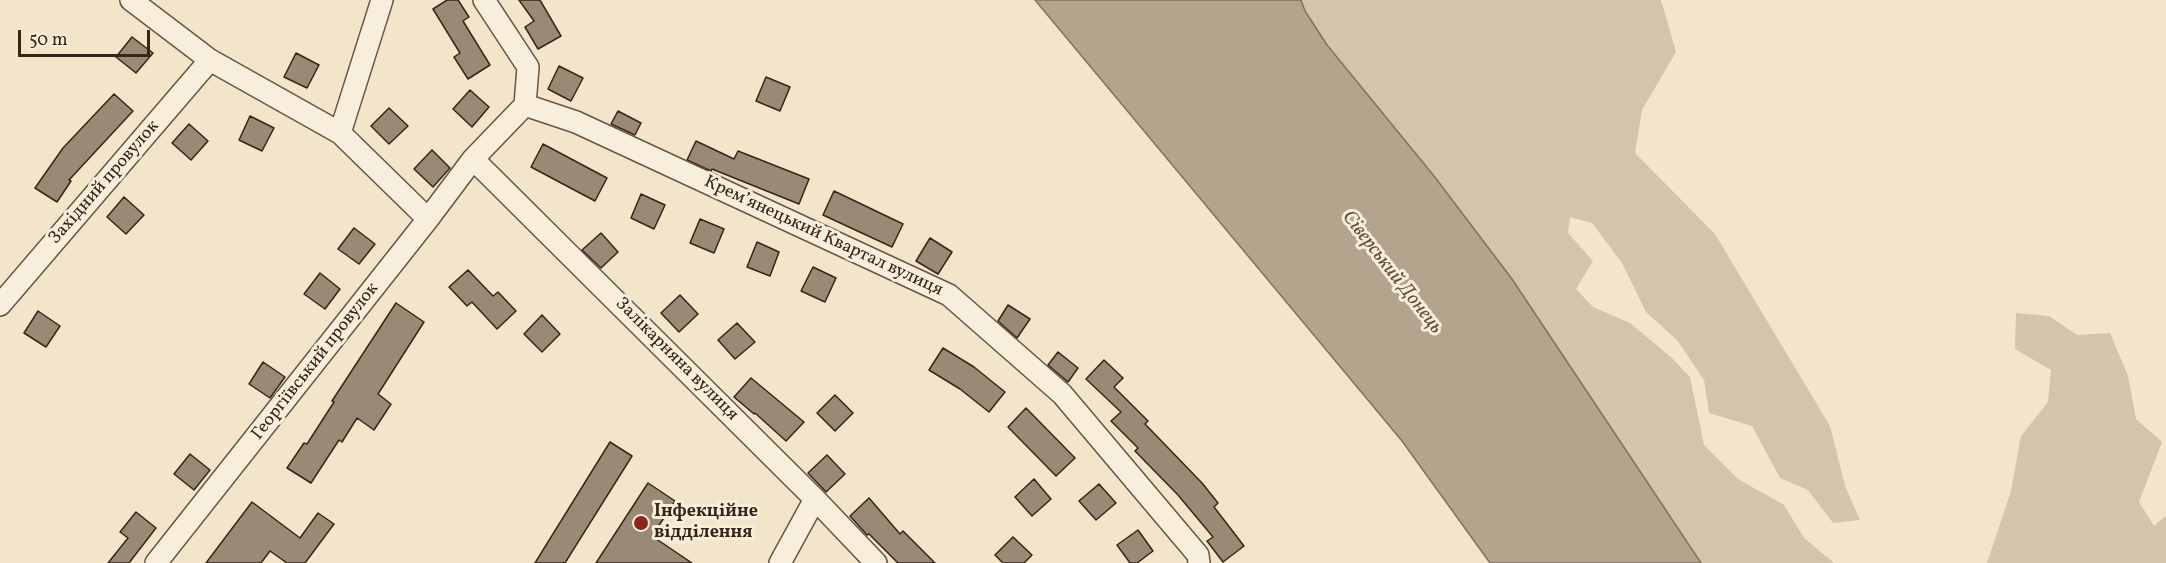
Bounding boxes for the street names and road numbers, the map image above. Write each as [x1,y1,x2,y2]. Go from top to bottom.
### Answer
street label: Західний провулок [45,116,165,250]
street label: Крем’янецький Квартал вулиця [700,172,946,302]
street label: Георгіївський провулок [248,279,384,445]
street label: Залікарняна вулиця [610,294,742,426]

